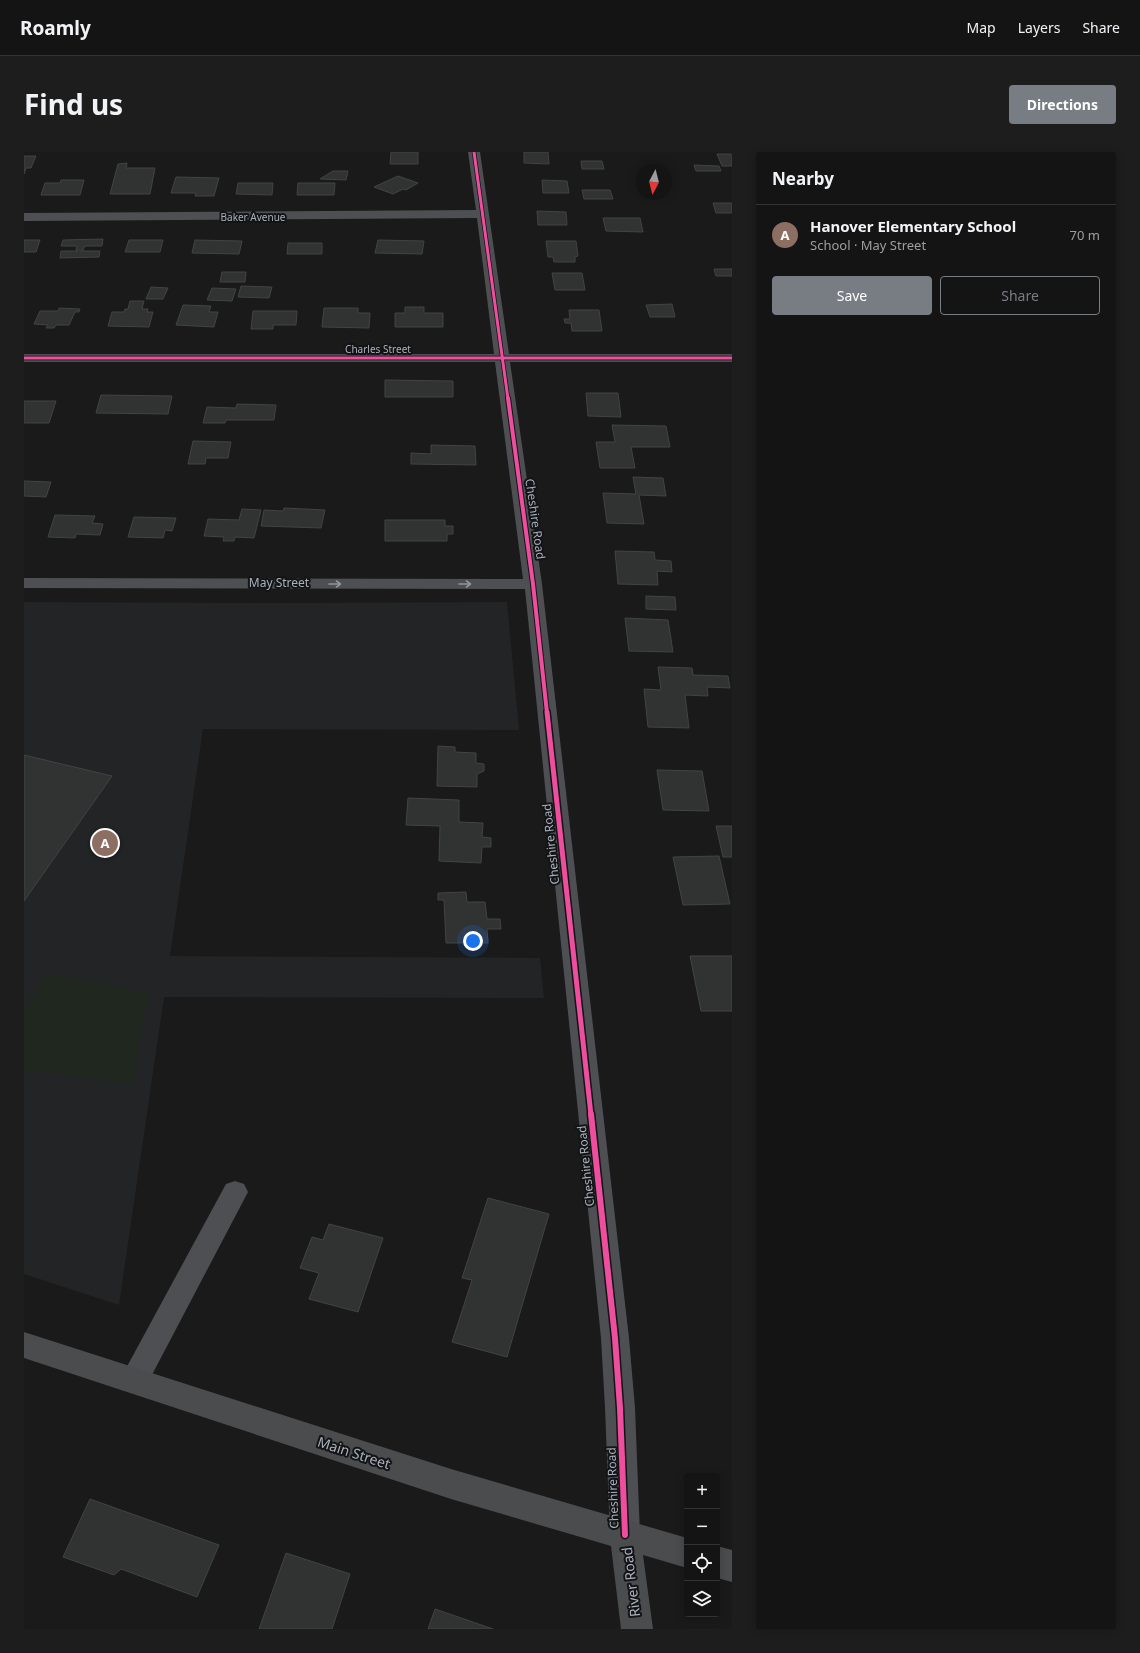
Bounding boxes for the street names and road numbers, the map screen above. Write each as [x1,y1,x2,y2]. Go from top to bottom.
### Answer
street label: Baker Avenue [221,210,286,224]
street label: Charles Street [345,342,411,356]
street label: Cheshire Road [521,477,550,560]
street label: May Street [249,574,310,591]
street label: Cheshire Road [538,803,563,885]
street label: Cheshire Road [573,1125,598,1207]
street label: Main Street [315,1432,393,1473]
street label: Cheshire Road [603,1447,622,1529]
street label: River Road [617,1546,644,1618]

